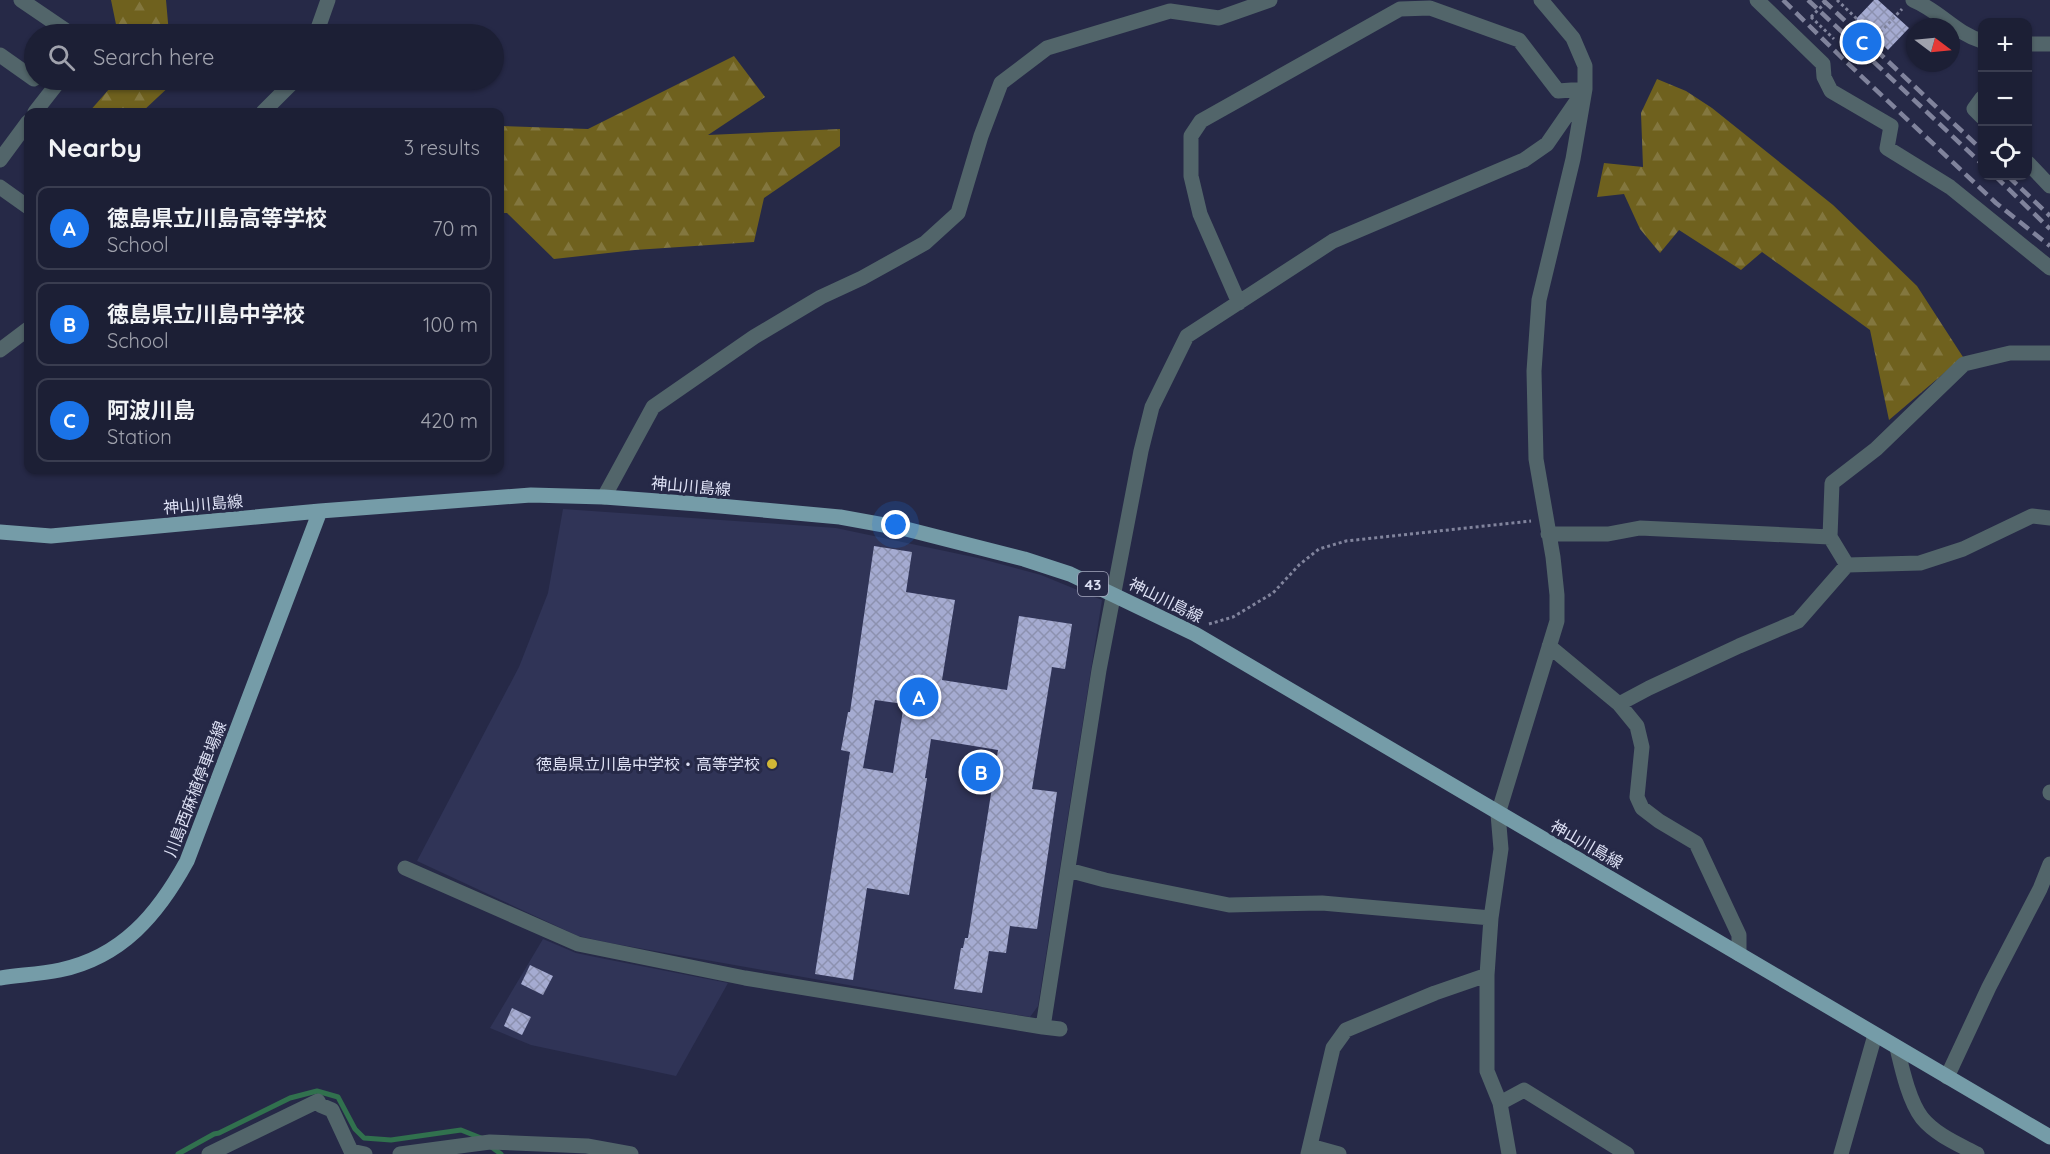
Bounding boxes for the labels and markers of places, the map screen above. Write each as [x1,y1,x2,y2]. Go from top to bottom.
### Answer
pin: C [1842,20,1882,64]
pin: A [900,674,938,720]
pin: B [962,750,1000,794]
place label: 徳島県立川島中学校・高等学校 [536,754,760,774]
marker: 徳島県立川島中学校・高等学校 [765,757,779,771]

